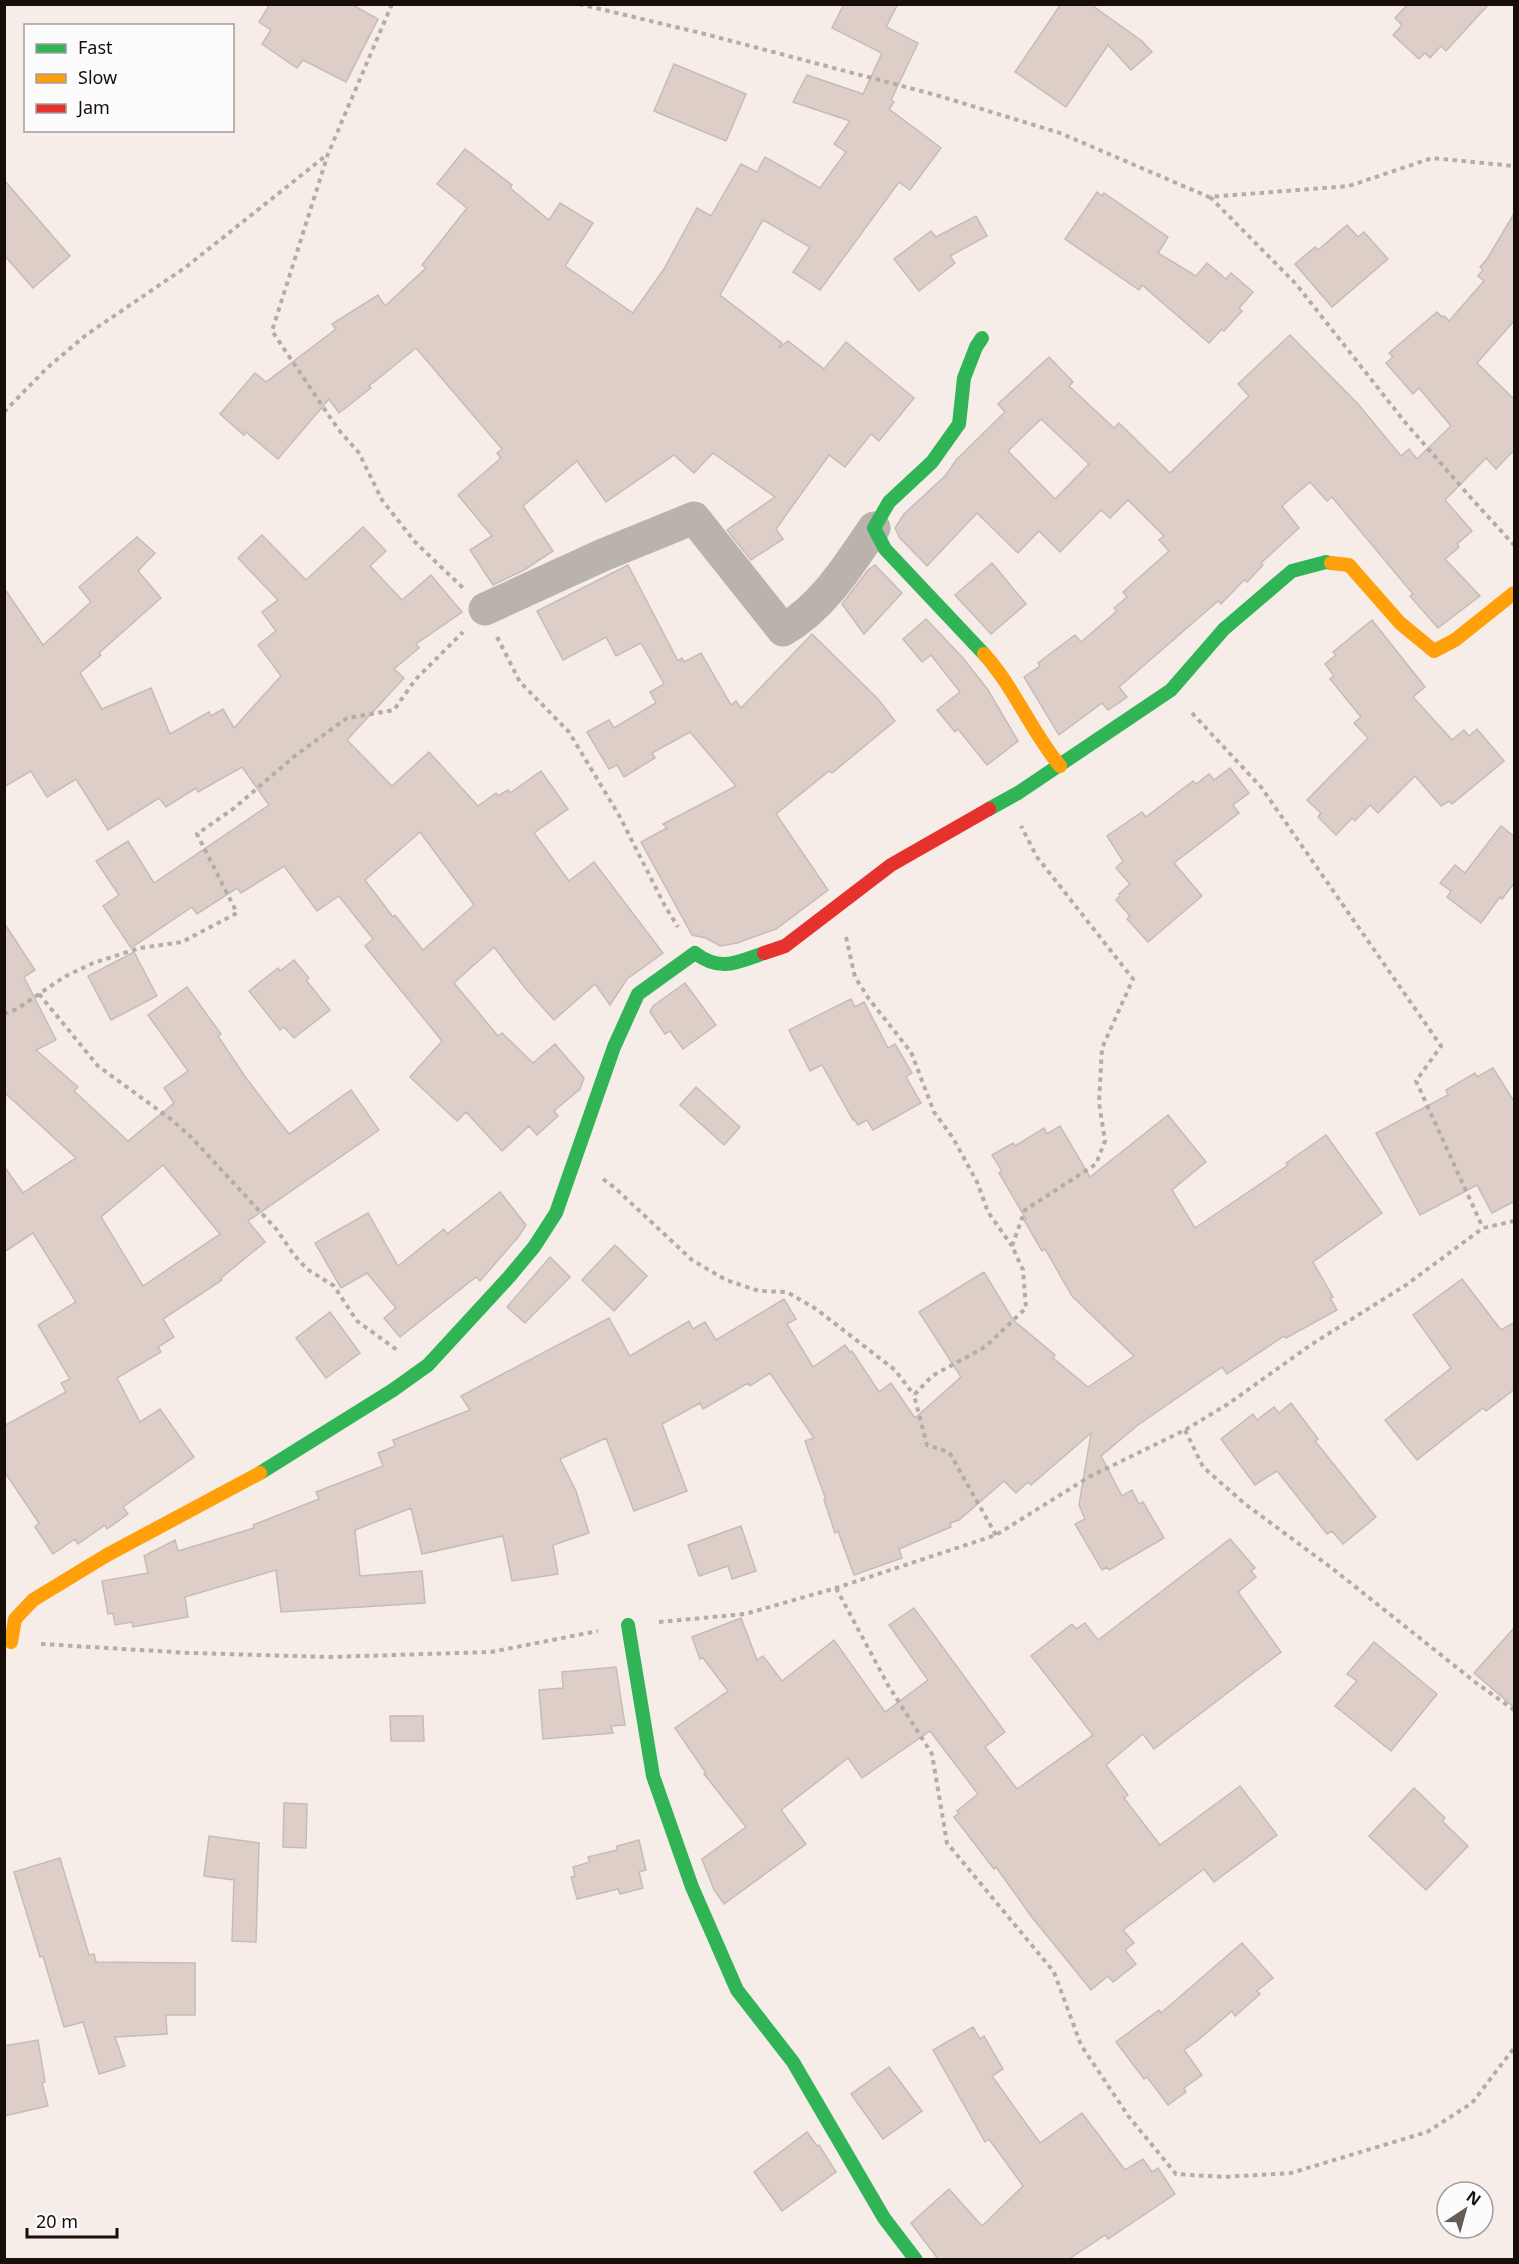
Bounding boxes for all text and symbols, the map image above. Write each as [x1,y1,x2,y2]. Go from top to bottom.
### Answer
legend [24,24,234,132]
text: Fast [78,35,113,59]
text: Slow [78,65,117,89]
text: Jam [76,95,110,119]
north arrow [1435,2180,1495,2240]
text: N [1462,2185,1486,2211]
scale bar [27,2201,117,2239]
text: 20 m [36,2209,78,2233]

